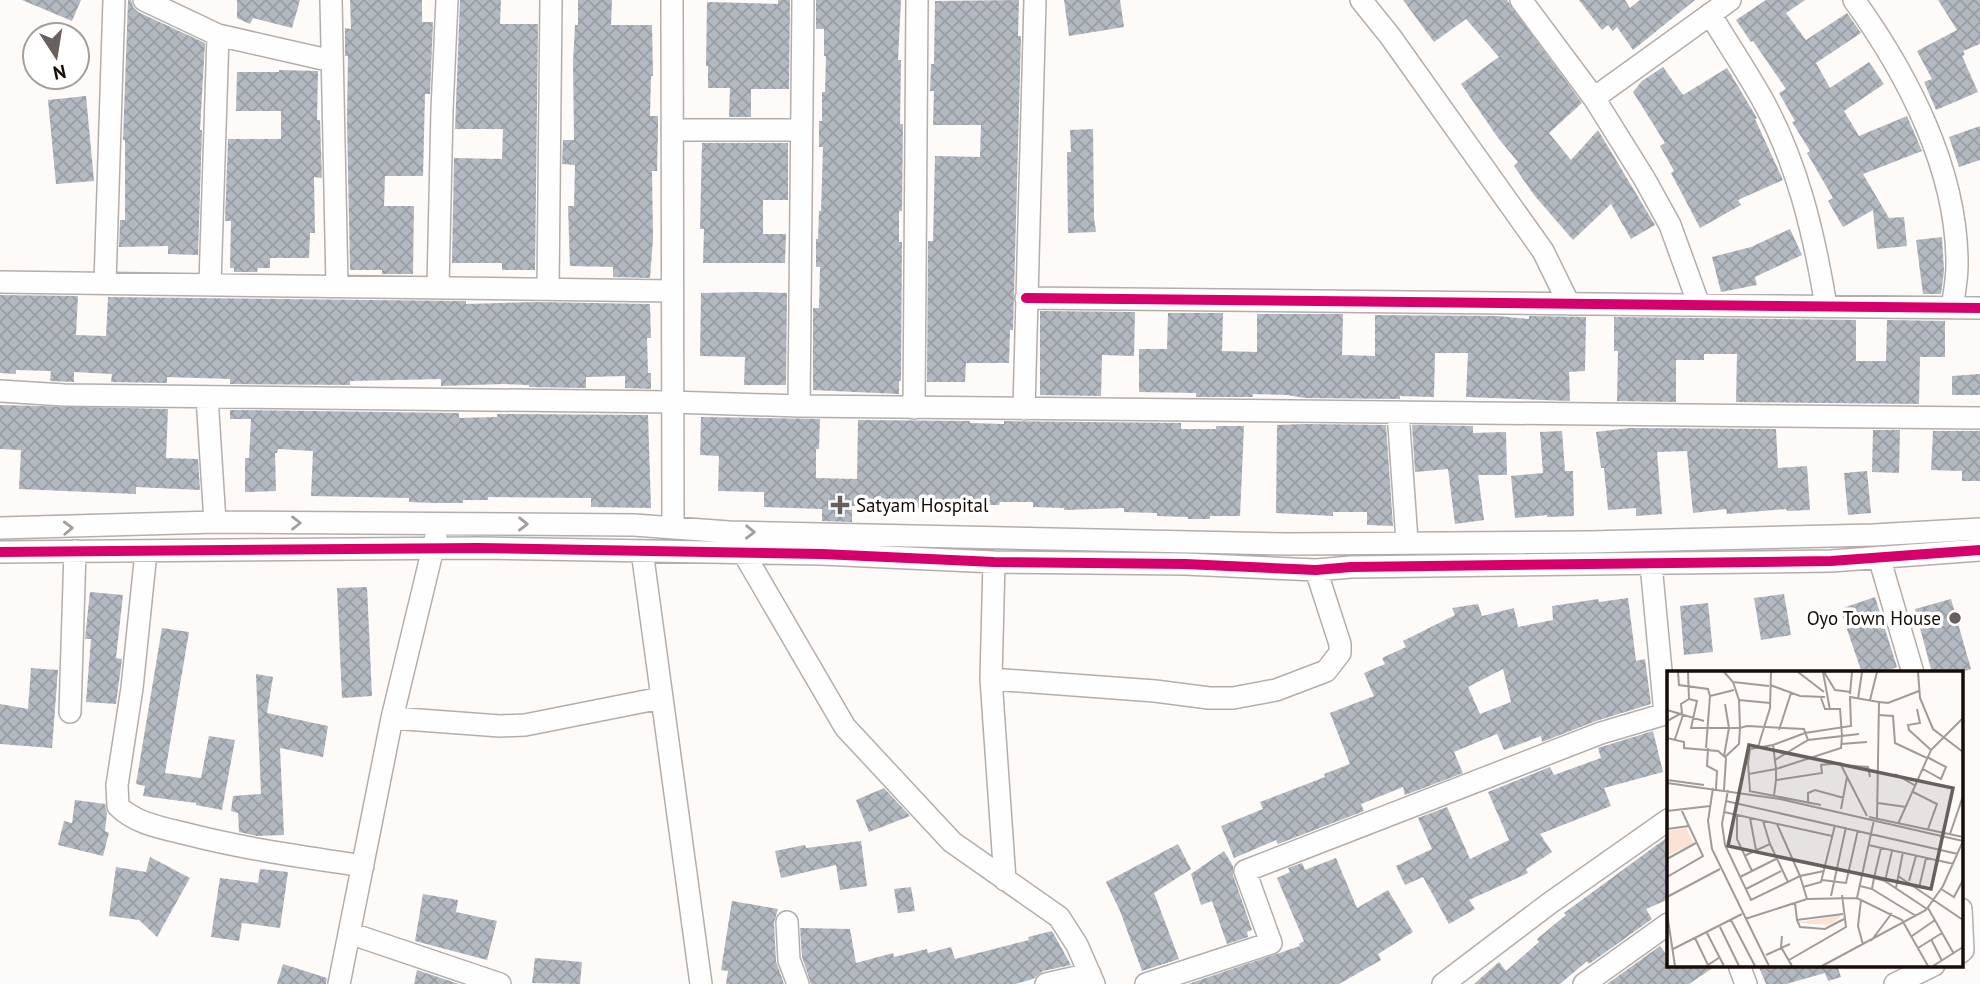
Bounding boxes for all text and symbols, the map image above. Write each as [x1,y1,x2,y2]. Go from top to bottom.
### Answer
north arrow [21,21,91,91]
text: N [51,60,68,86]
place label: Satyam Hospital [856,493,989,517]
marker: Satyam Hospital [830,495,850,515]
one-way arrow [291,515,301,531]
one-way arrow [518,516,529,532]
one-way arrow [63,520,74,535]
one-way arrow [745,525,756,540]
place label: Oyo Town House [1807,606,1941,630]
marker: Oyo Town House [1947,610,1963,626]
inset map [1667,671,1962,967]

